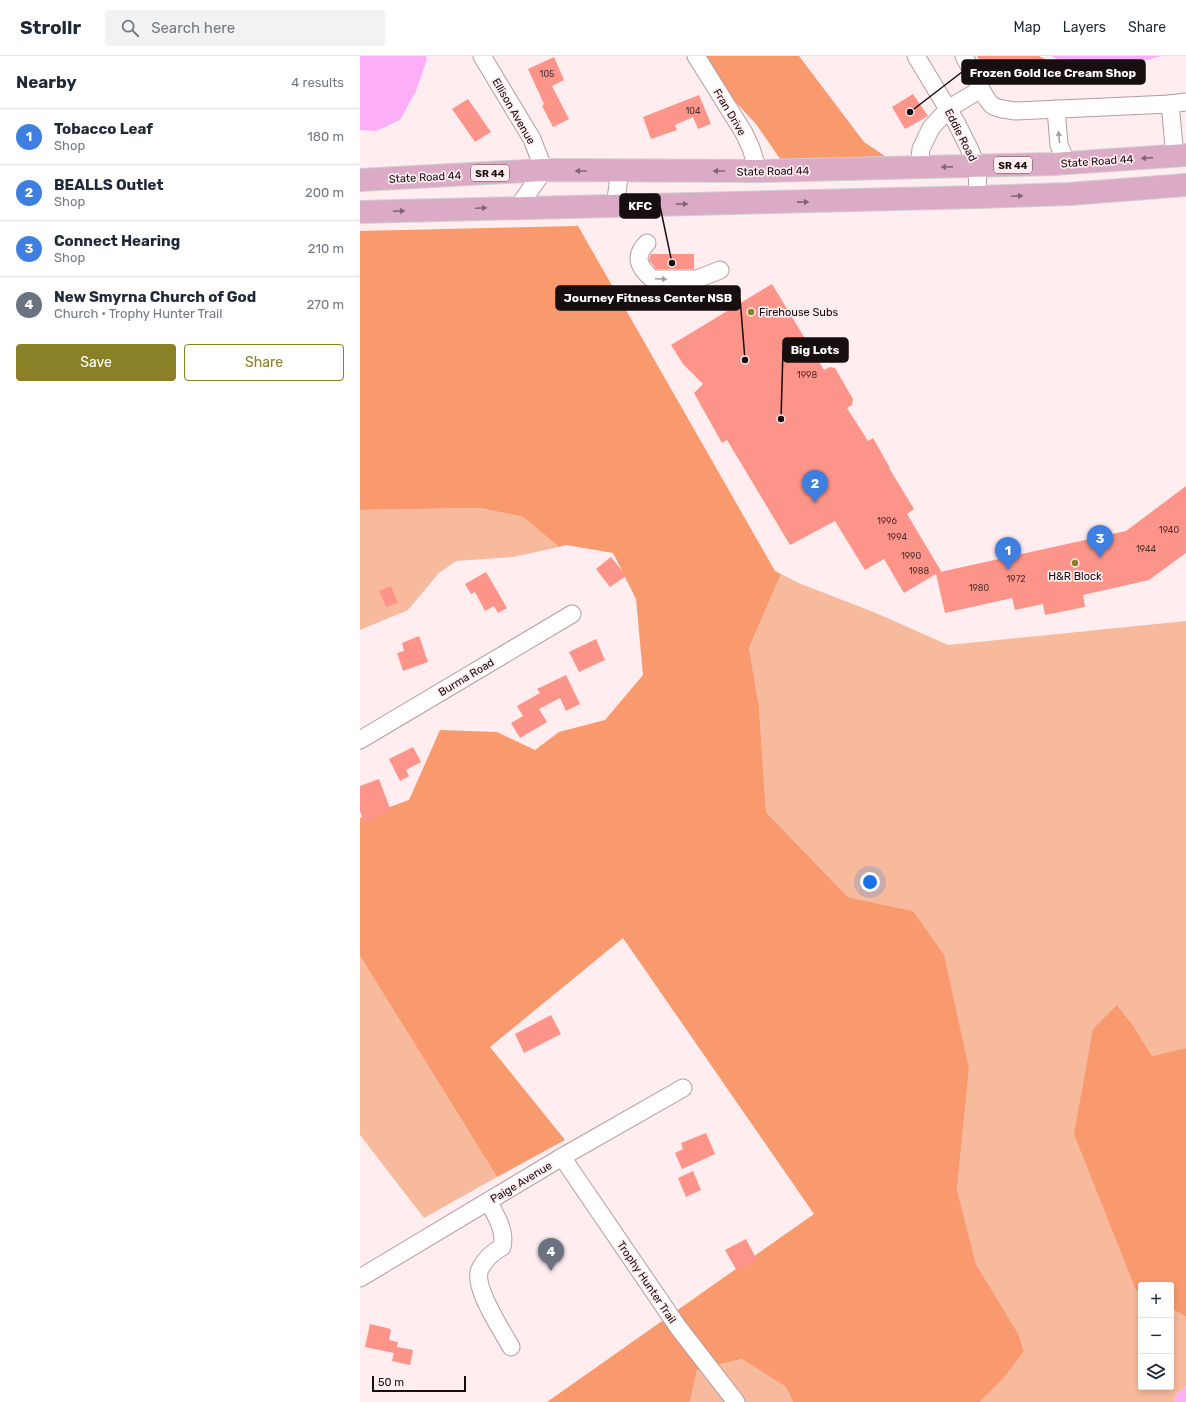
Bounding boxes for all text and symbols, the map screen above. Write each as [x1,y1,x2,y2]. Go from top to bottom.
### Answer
search box [105,10,385,46]
text: Strollr [20,16,81,39]
icon: search [119,17,141,39]
text: Search here [151,19,235,37]
text: Map [1014,19,1041,36]
text: Layers [1063,19,1106,36]
text: Share [1128,19,1166,36]
callout: Frozen Gold Ice Cream Shop [962,60,1145,84]
text: Frozen Gold Ice Cream Shop [970,66,1137,80]
house number: 105 [540,69,554,79]
text: Nearby [16,72,77,92]
text: 4 results [291,75,344,90]
street label: Ellison Avenue [489,76,538,147]
street label: Fran Drive [711,87,749,138]
house number: 104 [685,106,701,116]
street label: Eddie Road [942,107,979,164]
text: Tobacco Leaf [54,120,153,138]
text: 1 [26,129,32,144]
text: 180 m [307,129,344,144]
one-way arrow [1055,131,1062,143]
text: Shop [54,138,85,153]
street label: State Road 44 [1060,152,1134,171]
one-way arrow [1141,155,1153,161]
road number: SR 44 [994,157,1032,173]
one-way arrow [941,163,953,170]
street label: State Road 44 [737,164,810,179]
road number: SR 44 [471,165,509,181]
one-way arrow [574,168,587,174]
one-way arrow [712,168,725,174]
street label: State Road 44 [388,169,462,186]
text: BEALLS Outlet [54,176,163,194]
text: 2 [25,185,33,200]
text: 200 m [305,185,344,200]
one-way arrow [1011,193,1024,199]
text: Shop [54,194,85,209]
callout: KFC [620,194,660,218]
one-way arrow [797,198,809,205]
text: KFC [628,199,652,213]
one-way arrow [676,201,688,208]
one-way arrow [475,205,488,211]
one-way arrow [393,207,405,214]
text: Connect Hearing [54,232,180,250]
text: 3 [25,241,33,256]
text: 210 m [308,241,344,256]
text: Shop [54,250,85,265]
one-way arrow [655,276,668,282]
callout: Journey Fitness Center NSB [556,286,740,310]
text: New Smyrna Church of God [54,288,256,306]
text: Journey Fitness Center NSB [564,291,732,305]
text: 4 [25,297,33,312]
text: 270 m [307,297,344,312]
text: Church · Trophy Hunter Trail [54,306,222,321]
place label: Firehouse Subs [759,306,838,319]
marker: Firehouse Subs [746,307,756,317]
callout: Big Lots [783,338,848,362]
text: Big Lots [791,343,840,357]
button: Save [16,344,176,381]
button: Share [184,344,344,381]
house number: 1998 [797,370,817,380]
pin: 2 [802,470,828,503]
house number: 1996 [877,516,898,526]
pin: 3 [1087,525,1113,558]
house number: 1940 [1159,525,1179,535]
house number: 1994 [887,532,907,542]
pin: 1 [995,537,1021,570]
house number: 1944 [1136,544,1157,554]
house number: 1990 [901,551,921,561]
marker: H&R Block [1070,558,1080,568]
house number: 1988 [909,566,930,576]
place label: H&R Block [1048,570,1102,583]
house number: 1972 [1006,574,1026,584]
house number: 1980 [969,583,990,593]
street label: Burma Road [436,656,497,699]
your location [860,872,880,892]
street label: Paige Avenue [488,1159,554,1206]
pin: 4 [538,1238,564,1271]
street label: Trophy Hunter Trail [614,1239,679,1326]
map controls [1138,1282,1174,1390]
button: + [1138,1282,1174,1318]
button: − [1138,1318,1174,1354]
button: layers [1138,1354,1174,1390]
scale bar [372,1374,466,1393]
text: 50 m [378,1376,404,1389]

